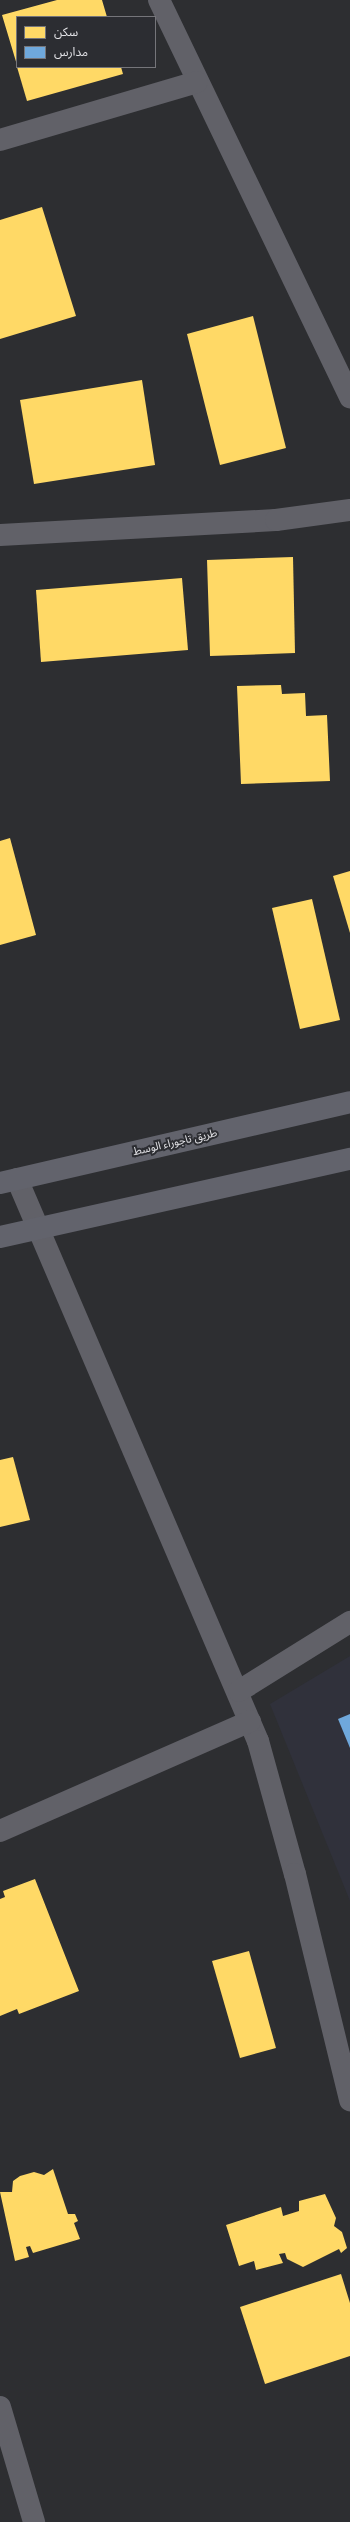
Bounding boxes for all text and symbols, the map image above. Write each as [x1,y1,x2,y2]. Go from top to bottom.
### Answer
legend [16,16,156,68]
text: سكن [54,24,78,40]
text: مدارس [54,44,88,60]
street label: طريق تاجوراء الوسط [132,1126,218,1158]

